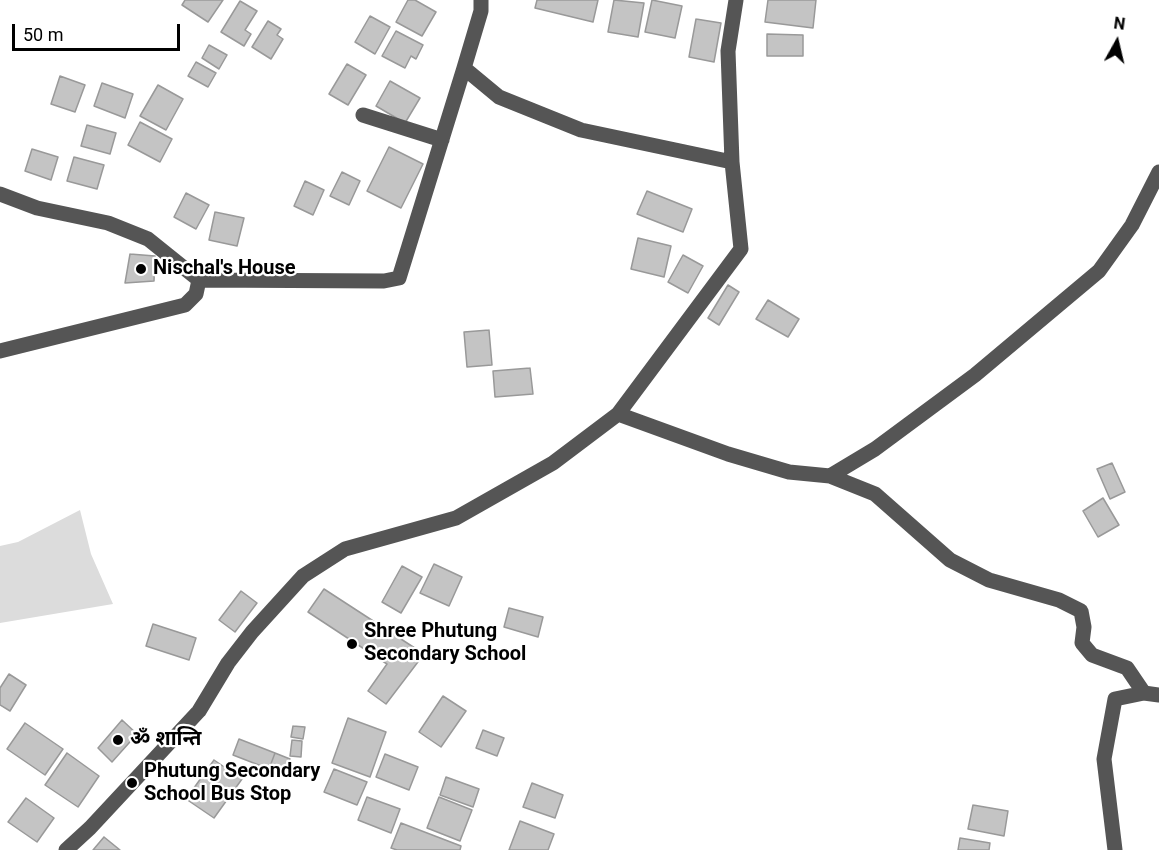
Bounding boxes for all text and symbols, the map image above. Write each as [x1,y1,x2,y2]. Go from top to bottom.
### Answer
scale bar [15,12,183,50]
north arrow [1087,12,1147,72]
text: N [1113,13,1126,34]
text: 50 m [23,24,63,45]
place label: Nischal's House [153,257,296,281]
marker: Nischal's House [134,262,148,276]
place label: Shree Phutung Secondary School [364,620,526,667]
marker: Shree Phutung Secondary School [345,637,359,651]
place label: ॐ शान्ति [130,728,201,752]
marker: ॐ शान्ति [111,733,125,747]
place label: Phutung Secondary School Bus Stop [144,760,320,807]
marker: Phutung Secondary School Bus Stop [125,776,139,790]

